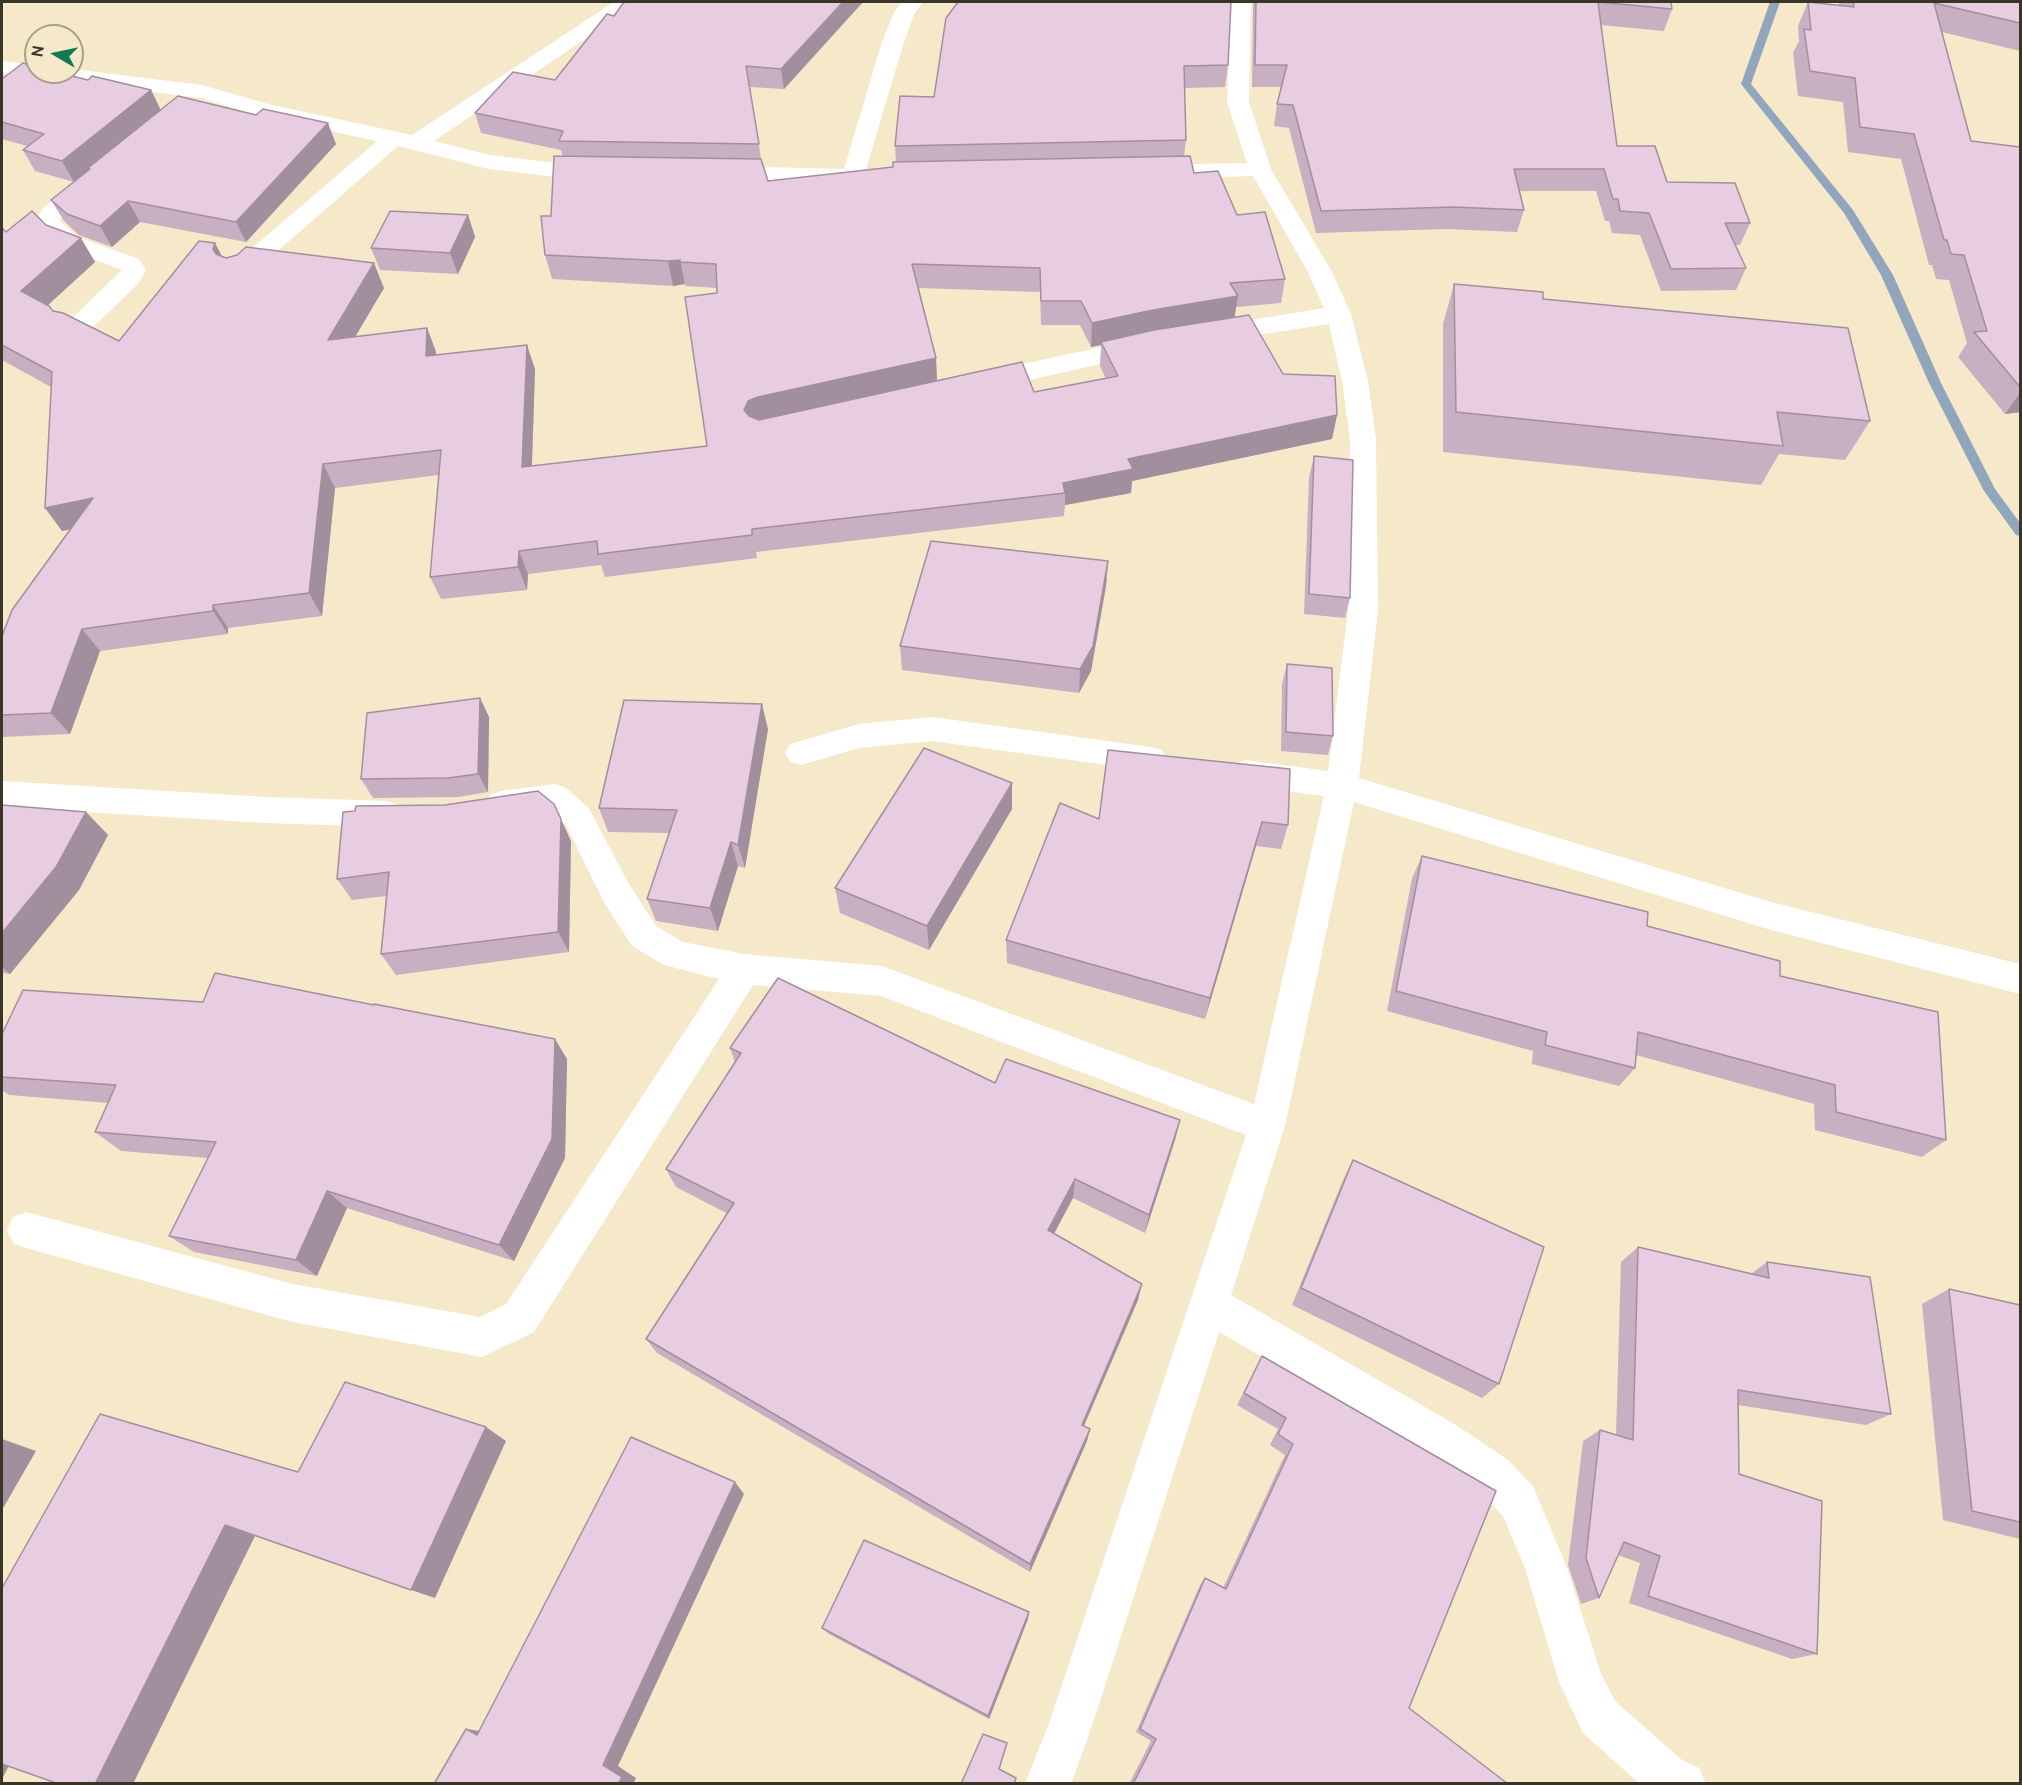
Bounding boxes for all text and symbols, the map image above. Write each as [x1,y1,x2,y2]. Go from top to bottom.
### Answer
north arrow [24,24,84,84]
text: N [27,44,48,58]

